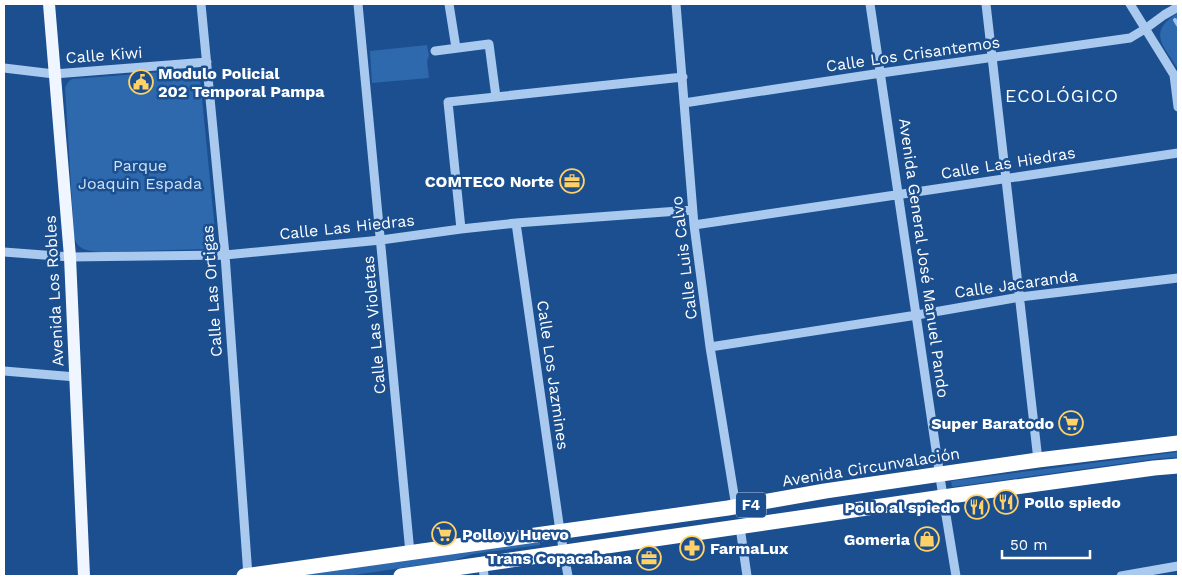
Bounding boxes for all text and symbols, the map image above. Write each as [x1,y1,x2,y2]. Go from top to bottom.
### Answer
street label: Calle Los Crisantemos [825,32,1001,76]
street label: Calle Kiwi [65,43,143,67]
place label: Modulo Policial 202 Temporal Pampa [158,64,325,101]
public building icon: Modulo Policial 202 Temporal Pampa [128,69,154,95]
district label: ECOLÓGICO [1005,85,1119,106]
street label: Avenida General José Manuel Pando [895,117,953,399]
street label: Calle Las Hiedras [939,143,1077,183]
park label: Parque Joaquin Espada [78,156,202,193]
office icon: COMTECO Norte [559,168,585,194]
place label: COMTECO Norte [425,172,554,191]
street label: Calle Luis Calvo [667,195,701,321]
street label: Calle Las Hiedras [278,210,416,244]
street label: Avenida Los Robles [41,215,67,367]
street label: Calle Las Ortigas [198,225,226,357]
street label: Calle Las Violetas [358,255,390,395]
street label: Calle Jacaranda [953,266,1079,302]
street label: Calle Los Jazmines [533,299,573,451]
supermarket icon: Super Baratodo [1058,410,1084,436]
place label: Super Baratodo [931,414,1054,433]
street label: Avenida Circunvalación [781,444,961,490]
restaurant icon: Pollo spiedo [993,489,1019,515]
road number: F4 [736,492,766,518]
place label: Pollo spiedo [1024,493,1121,512]
restaurant icon: Pollo al spiedo [964,494,990,520]
place label: Pollo al spiedo [844,498,960,517]
supermarket icon: Pollo y Huevo [431,521,457,547]
place label: Pollo y Huevo [462,525,569,544]
shop icon: Gomeria [914,526,940,552]
scale bar [1002,528,1090,560]
place label: Gomeria [844,530,911,549]
pharmacy icon: FarmaLux [679,535,705,561]
text: 50 m [1010,536,1047,554]
place label: FarmaLux [710,539,789,558]
office icon: Trans Copacabana [636,545,662,571]
place label: Trans Copacabana [487,549,633,568]

